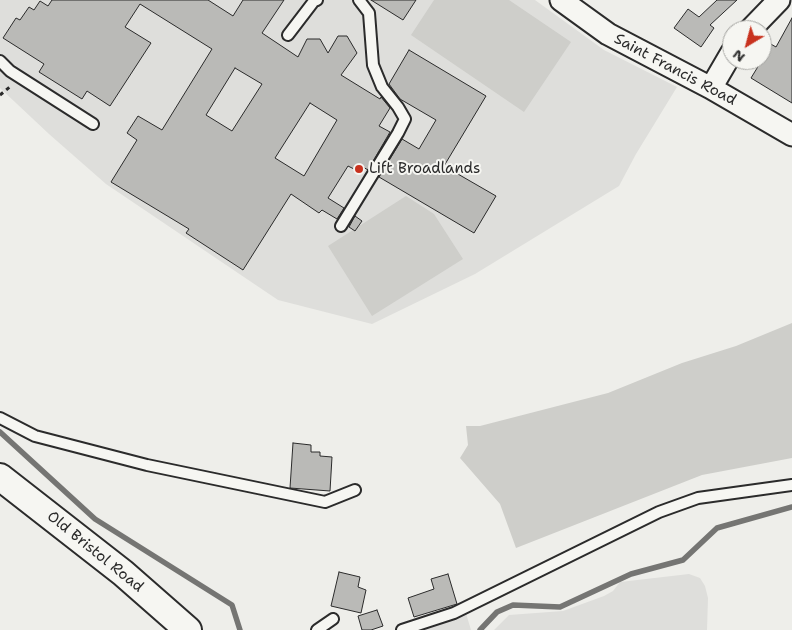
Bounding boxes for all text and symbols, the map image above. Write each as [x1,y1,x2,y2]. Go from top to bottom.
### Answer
north arrow [722,20,772,70]
street label: Saint Francis Road [611,30,739,110]
text: N [729,46,748,67]
place label: Lift Broadlands [369,160,480,178]
marker: Lift Broadlands [353,163,365,175]
street label: Old Bristol Road [43,508,147,596]

